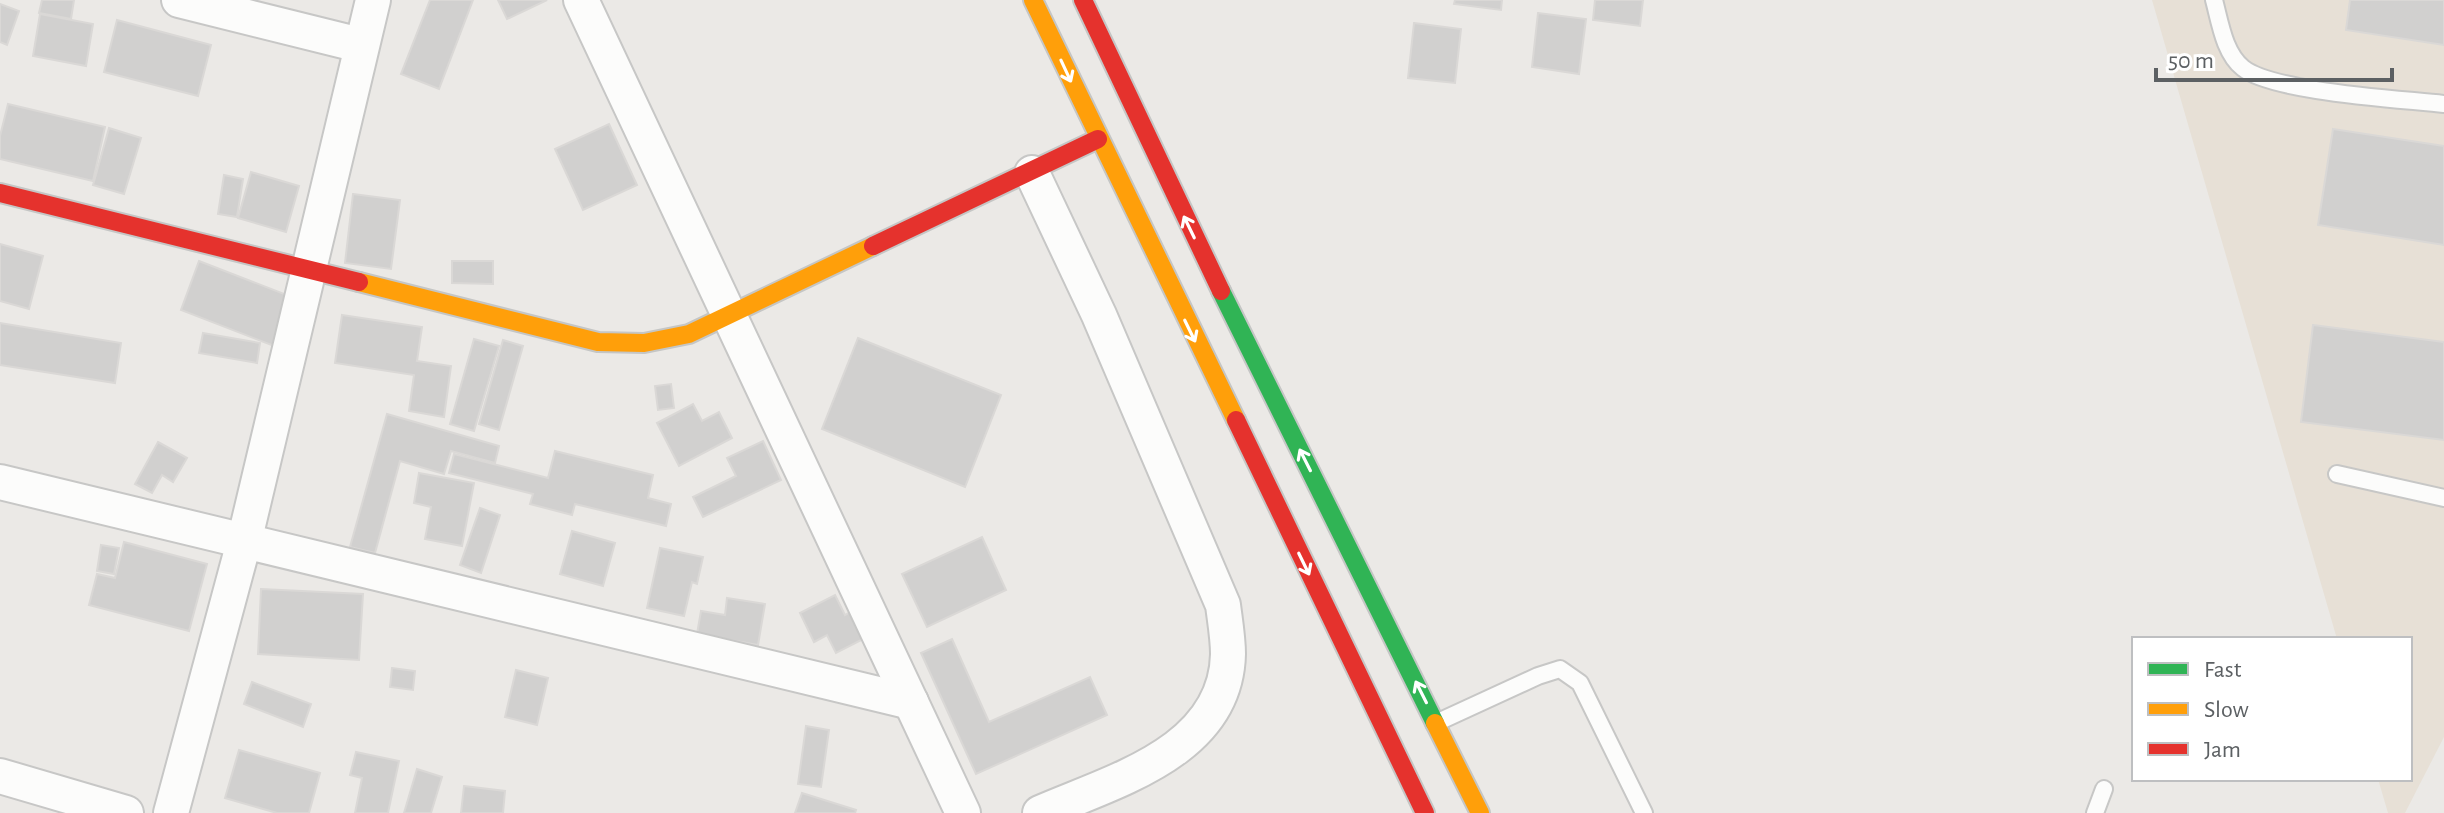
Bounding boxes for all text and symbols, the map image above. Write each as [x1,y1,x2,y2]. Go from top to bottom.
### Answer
scale bar [2156,32,2392,82]
text: 50 m [2168,49,2214,73]
one-way arrow [1059,58,1074,82]
one-way arrow [1181,216,1196,240]
one-way arrow [1183,318,1198,342]
one-way arrow [1297,448,1312,472]
one-way arrow [1297,552,1312,576]
legend [2132,637,2412,781]
text: Fast [2204,658,2242,682]
one-way arrow [1413,681,1428,705]
text: Slow [2204,698,2249,722]
text: Jam [2204,738,2241,762]

